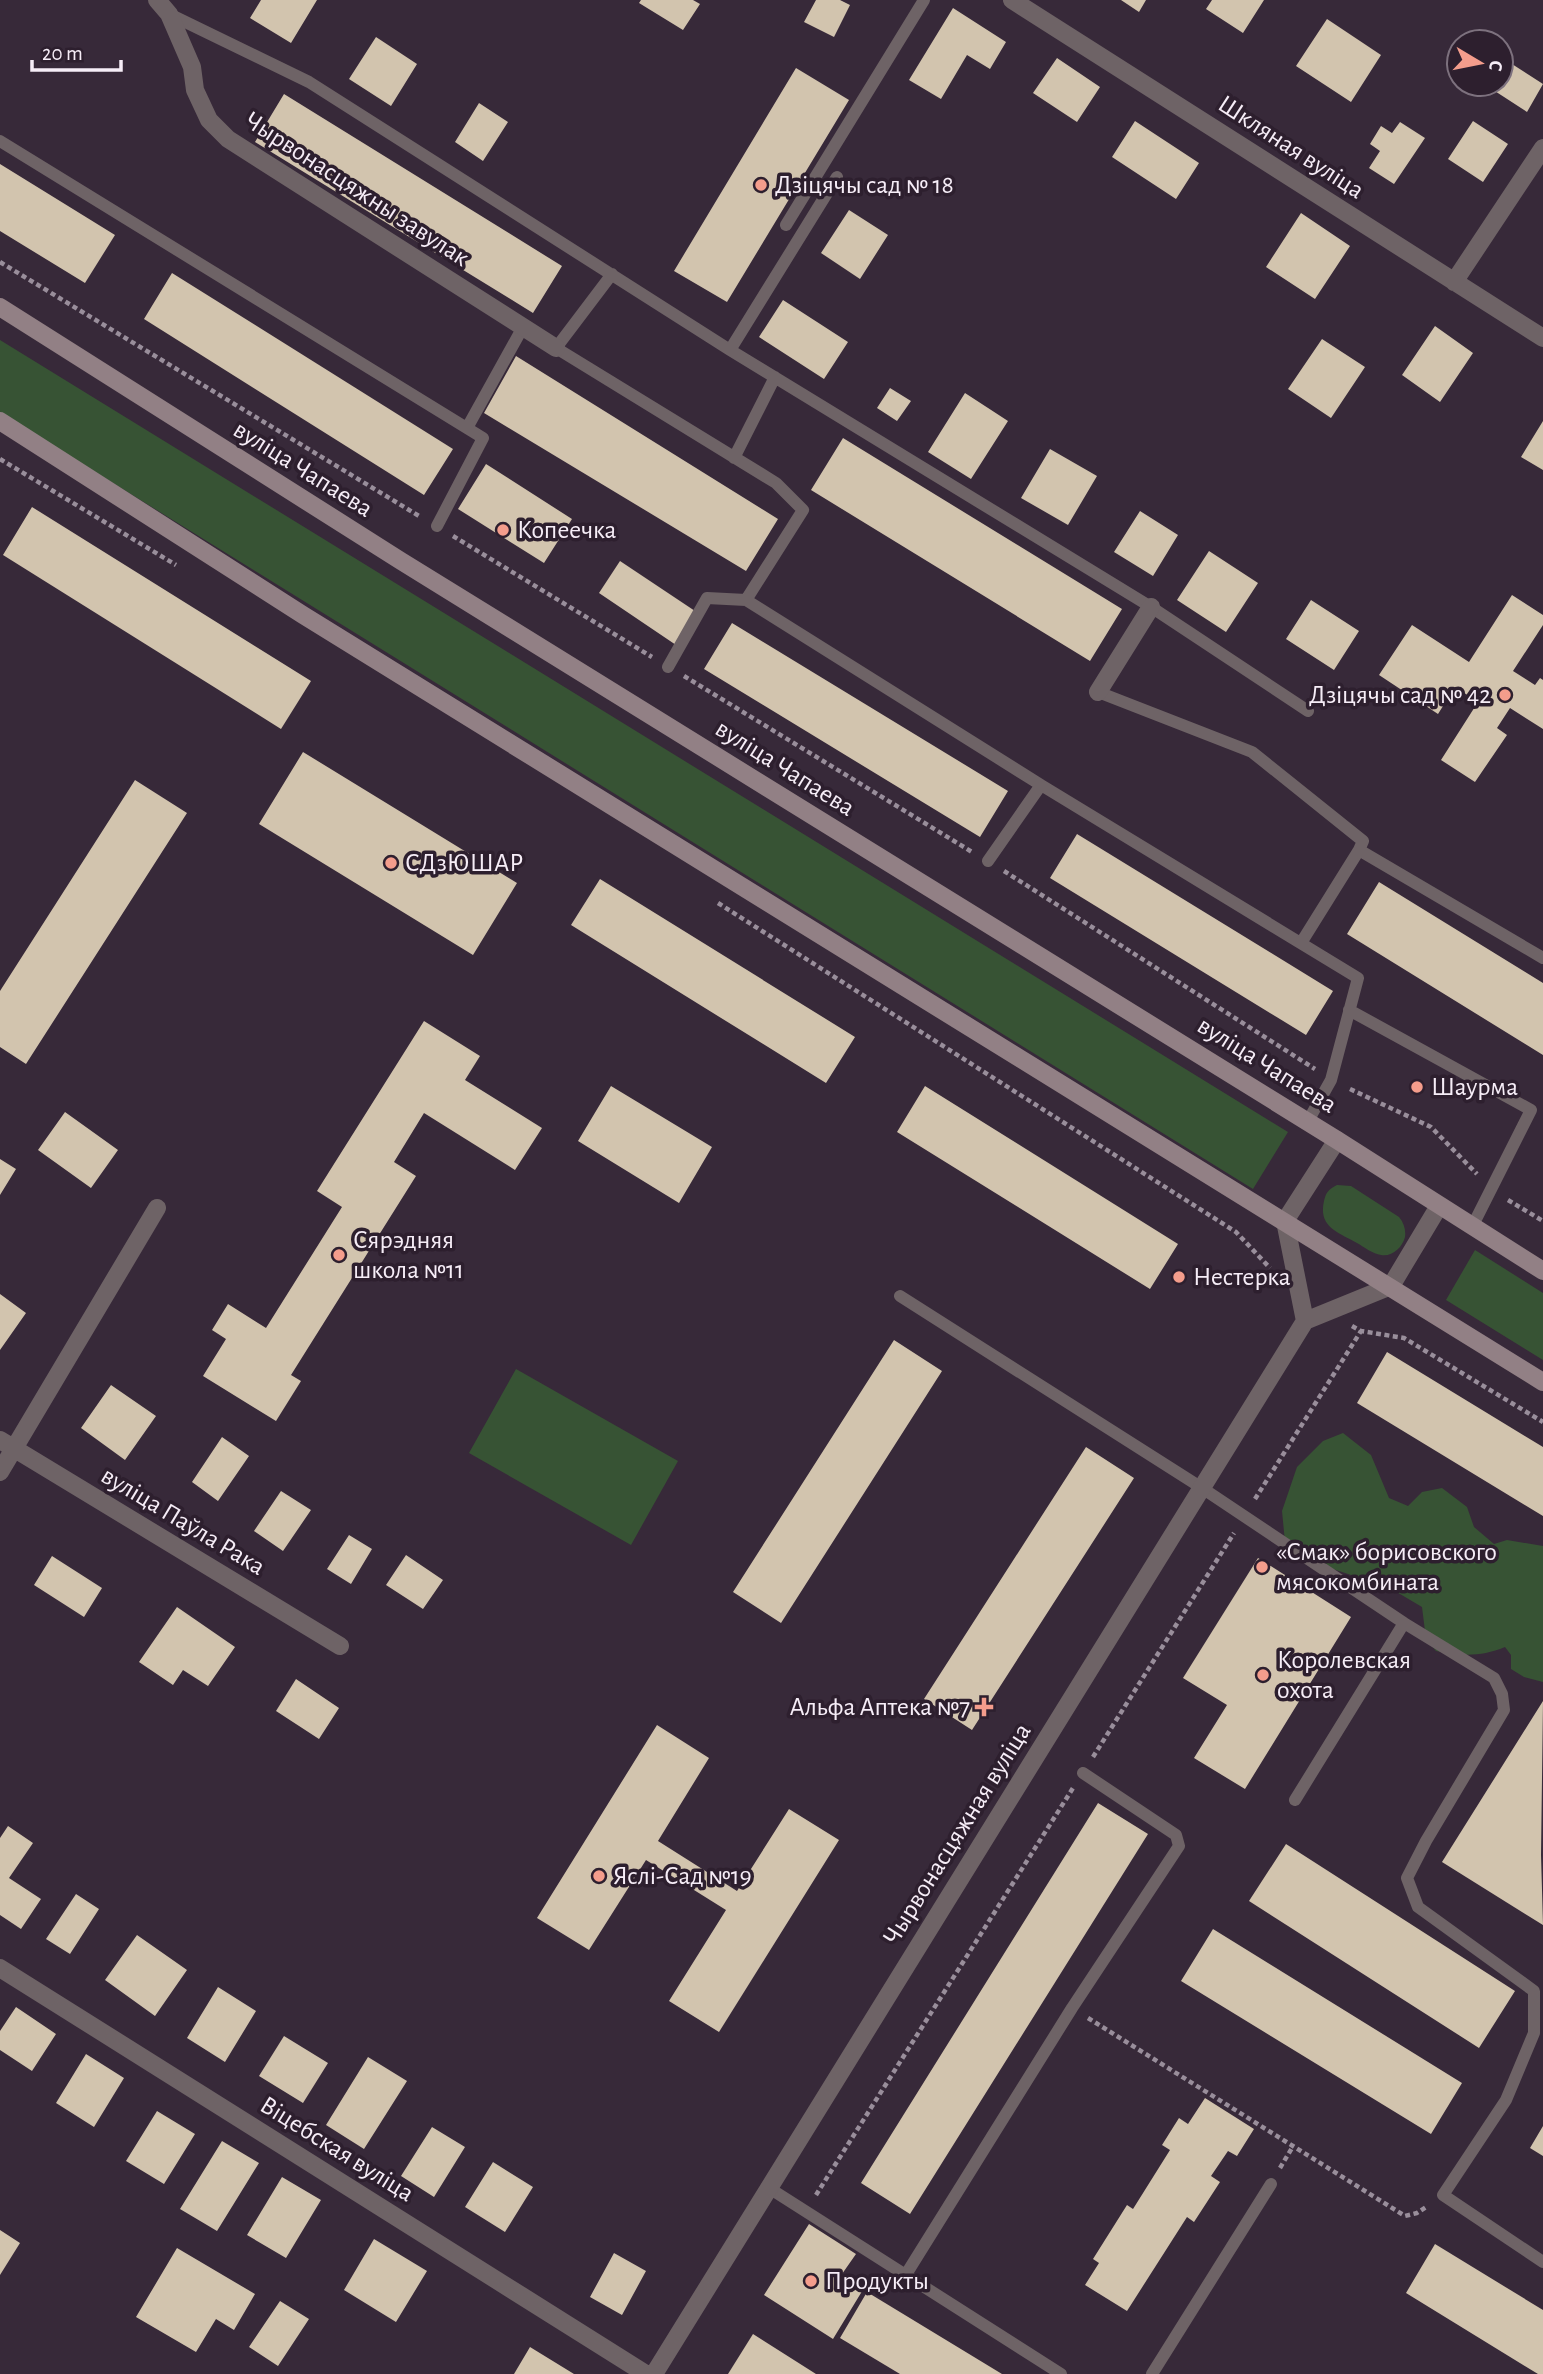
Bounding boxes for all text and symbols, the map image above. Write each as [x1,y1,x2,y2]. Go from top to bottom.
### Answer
scale bar [32,28,121,72]
north arrow [1445,28,1515,98]
text: 20 m [42,43,83,64]
text: С [1485,59,1506,73]
street label: Шкляная вуліца [1213,90,1369,204]
street label: Чырвонасцяжны завулак [240,107,474,271]
place label: Дзіцячы сад № 18 [775,172,954,198]
marker: Дзіцячы сад № 18 [753,177,769,193]
street label: вуліца Чапаева [229,416,377,522]
place label: Копеечка [517,517,616,543]
marker: Копеечка [495,522,511,538]
place label: Дзіцячы сад № 42 [1309,682,1491,708]
marker: Дзіцячы сад № 42 [1497,687,1513,703]
street label: вуліца Чапаева [711,715,859,821]
place label: СДзЮШАР [405,850,523,876]
marker: СДзЮШАР [383,855,399,871]
street label: вуліца Чапаева [1193,1012,1341,1118]
place label: Шаурма [1431,1074,1518,1100]
marker: Шаурма [1409,1079,1425,1095]
place label: Сярэдняя школа №11 [353,1227,464,1283]
marker: Сярэдняя школа №11 [331,1247,347,1263]
place label: Нестерка [1193,1264,1291,1290]
marker: Нестерка [1171,1269,1187,1285]
street label: вуліца Паўла Рака [97,1462,270,1580]
place label: «Смак» борисовского мясокомбината [1276,1539,1497,1595]
marker: «Смак» борисовского мясокомбината [1254,1559,1270,1575]
place label: Королевская охота [1277,1647,1411,1703]
marker: Королевская охота [1255,1667,1271,1683]
place label: Альфа Аптека №7 [789,1694,970,1720]
marker: Альфа Аптека №7 [976,1699,992,1715]
street label: Чырвонасцяжная вуліца [878,1719,1036,1949]
place label: Яслі-Сад №19 [613,1863,752,1889]
marker: Яслі-Сад №19 [591,1868,607,1884]
street label: Віцебская вуліца [256,2091,418,2207]
place label: Продукты [825,2268,929,2294]
marker: Продукты [803,2273,819,2289]

